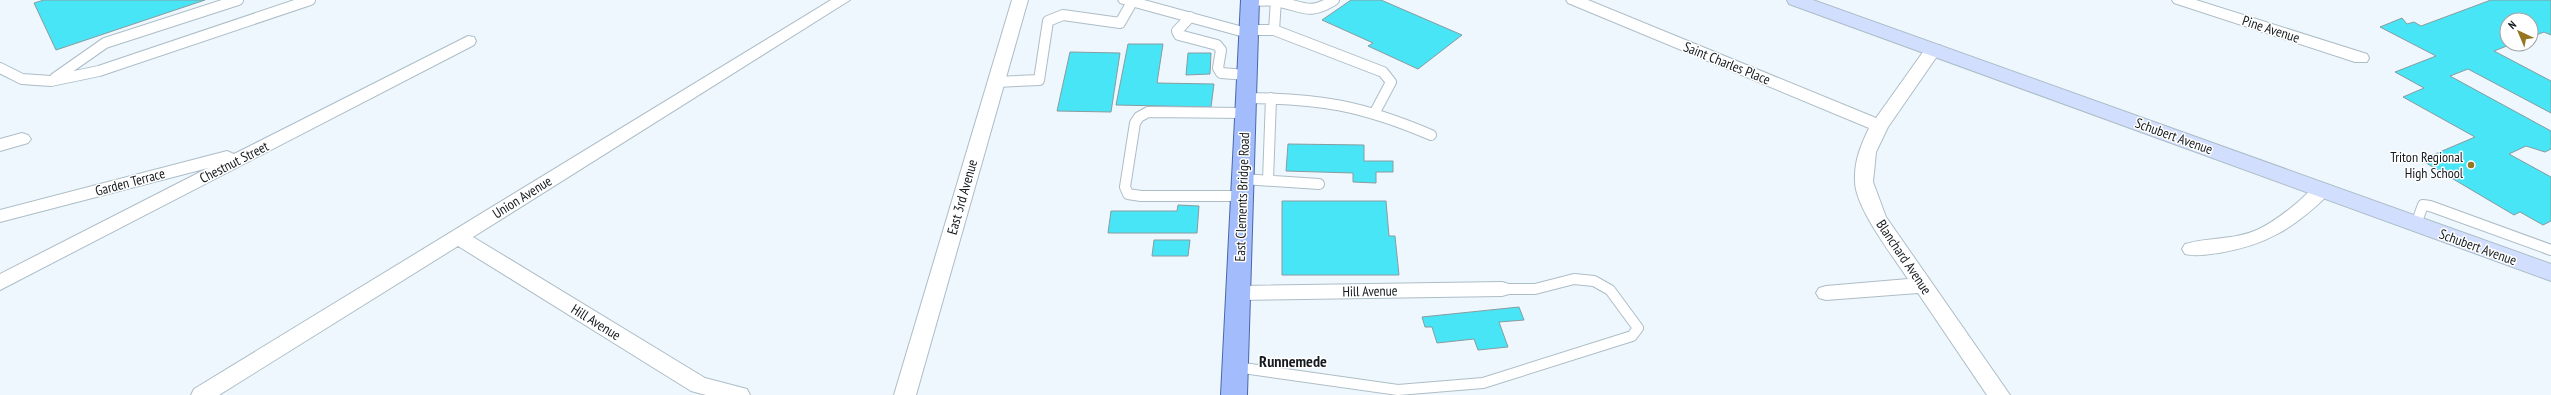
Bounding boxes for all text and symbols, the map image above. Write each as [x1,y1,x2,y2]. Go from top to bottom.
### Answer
street label: Pine Avenue [2240,11,2302,47]
north arrow [2499,12,2539,52]
text: N [2505,18,2519,32]
street label: Saint Charles Place [1681,37,1773,89]
street label: Schubert Avenue [2133,114,2215,158]
street label: East Clements Bridge Road [1231,132,1253,262]
street label: Chestnut Street [197,137,272,187]
place label: Triton Regional High School [2390,148,2464,182]
street label: East 3rd Avenue [943,157,981,237]
marker: Triton Regional High School [2466,160,2476,170]
street label: Garden Terrace [93,164,167,200]
street label: Union Avenue [489,172,555,222]
street label: Blanchard Avenue [1872,216,1936,298]
street label: Schubert Avenue [2437,225,2519,269]
street label: Hill Avenue [1342,282,1398,300]
street label: Hill Avenue [568,300,624,344]
district label: Runnemede [1259,351,1327,371]

